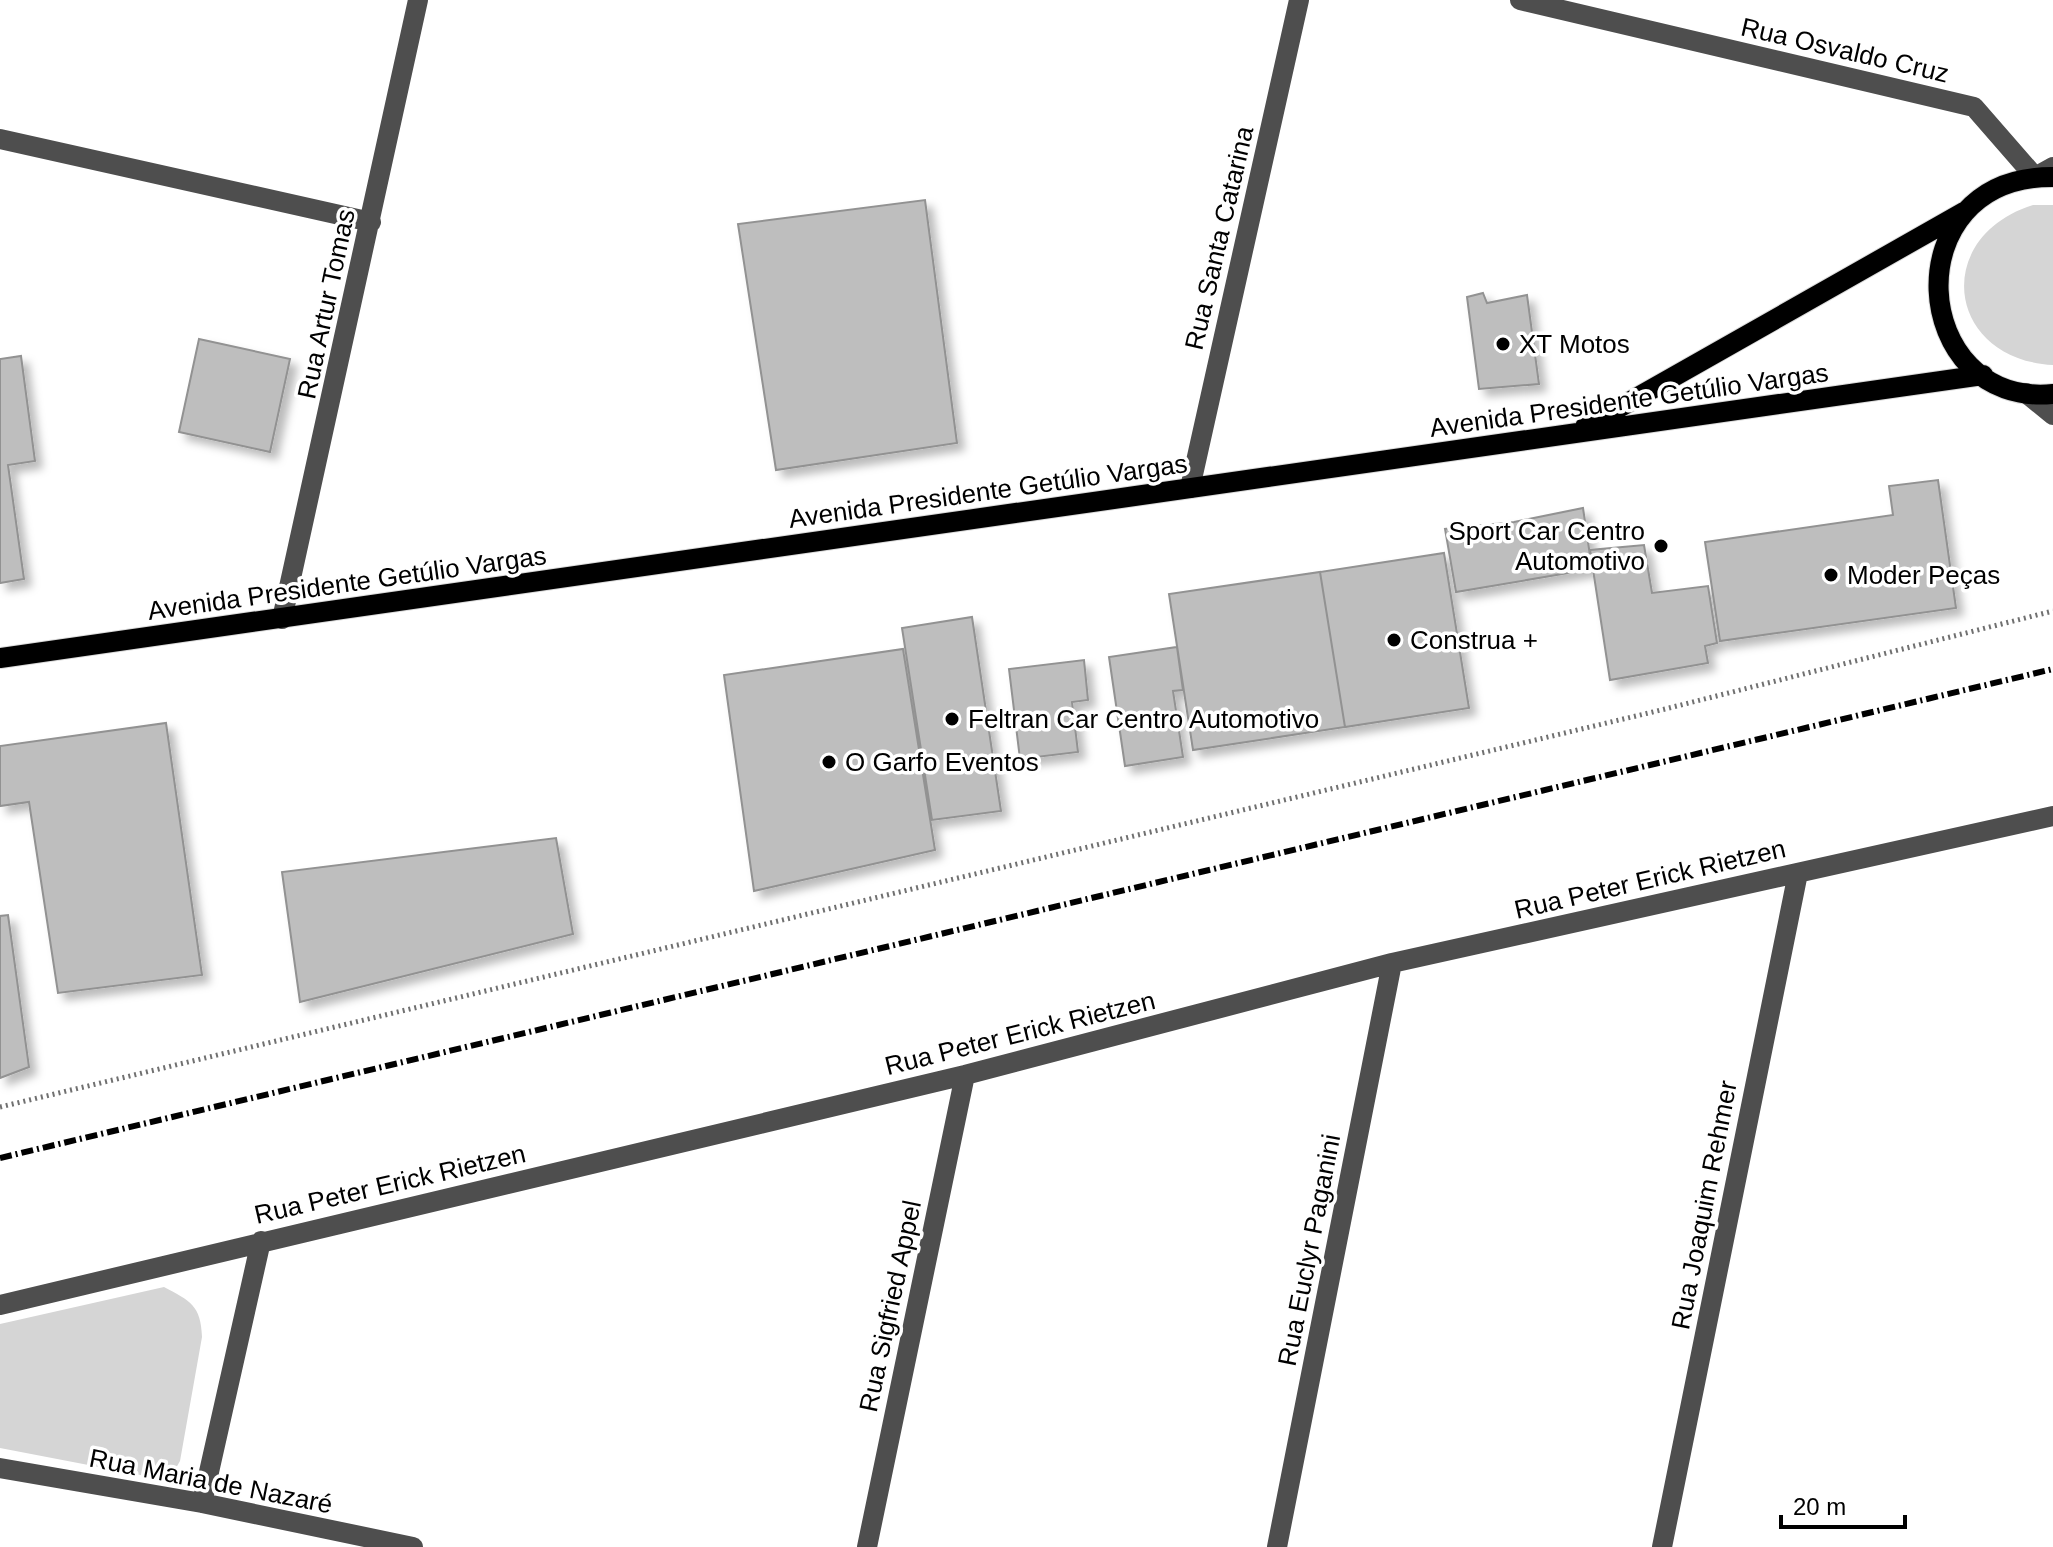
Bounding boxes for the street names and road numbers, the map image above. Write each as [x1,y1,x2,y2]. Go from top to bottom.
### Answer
street label: Rua Osvaldo Cruz [1738,11,1952,89]
street label: Rua Santa Catarina [1179,123,1259,353]
street label: Rua Artur Tomas [291,206,361,402]
street label: Avenida Presidente Getúlio Vargas [1428,357,1830,443]
street label: Avenida Presidente Getúlio Vargas [787,448,1189,534]
street label: Avenida Presidente Getúlio Vargas [146,540,548,626]
street label: Rua Peter Erick Rietzen [1511,833,1789,925]
street label: Rua Peter Erick Rietzen [882,985,1158,1081]
street label: Rua Joaquim Rehmer [1665,1078,1743,1332]
street label: Rua Euclyr Paganini [1272,1132,1346,1368]
street label: Rua Peter Erick Rietzen [251,1138,529,1230]
street label: Rua Sigfried Appel [853,1198,927,1414]
street label: Rua Maria de Nazaré [87,1443,335,1519]

